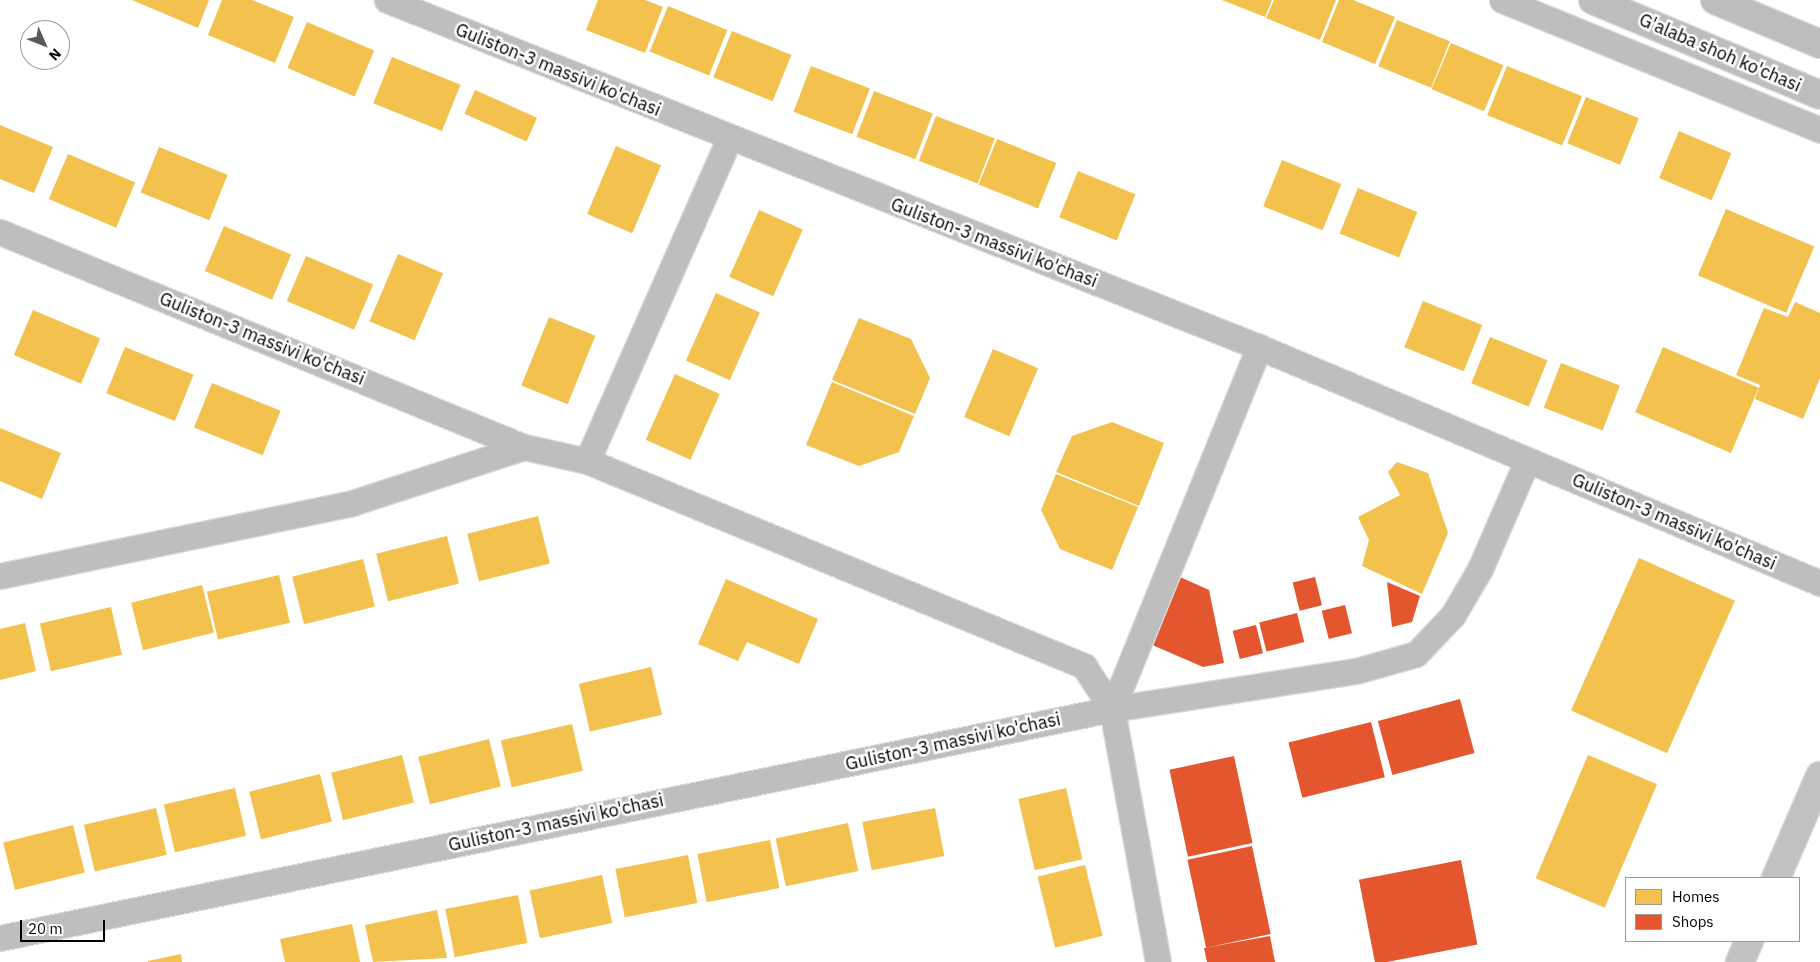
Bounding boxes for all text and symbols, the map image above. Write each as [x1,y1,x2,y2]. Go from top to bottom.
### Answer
street label: G'alaba shoh ko'chasi [1636,9,1804,97]
street label: Guliston-3 massivi ko'chasi [452,19,664,121]
north arrow [20,20,70,70]
text: N [45,45,65,65]
street label: Guliston-3 massivi ko'chasi [888,194,1100,292]
street label: Guliston-3 massivi ko'chasi [156,288,368,390]
street label: Guliston-3 massivi ko'chasi [1569,469,1779,575]
street label: Guliston-3 massivi ko'chasi [843,709,1063,775]
street label: Guliston-3 massivi ko'chasi [446,790,666,856]
legend [1625,877,1800,942]
text: Homes [1672,887,1720,906]
scale bar [22,910,108,942]
text: Shops [1672,912,1714,931]
text: 20 m [28,919,63,938]

